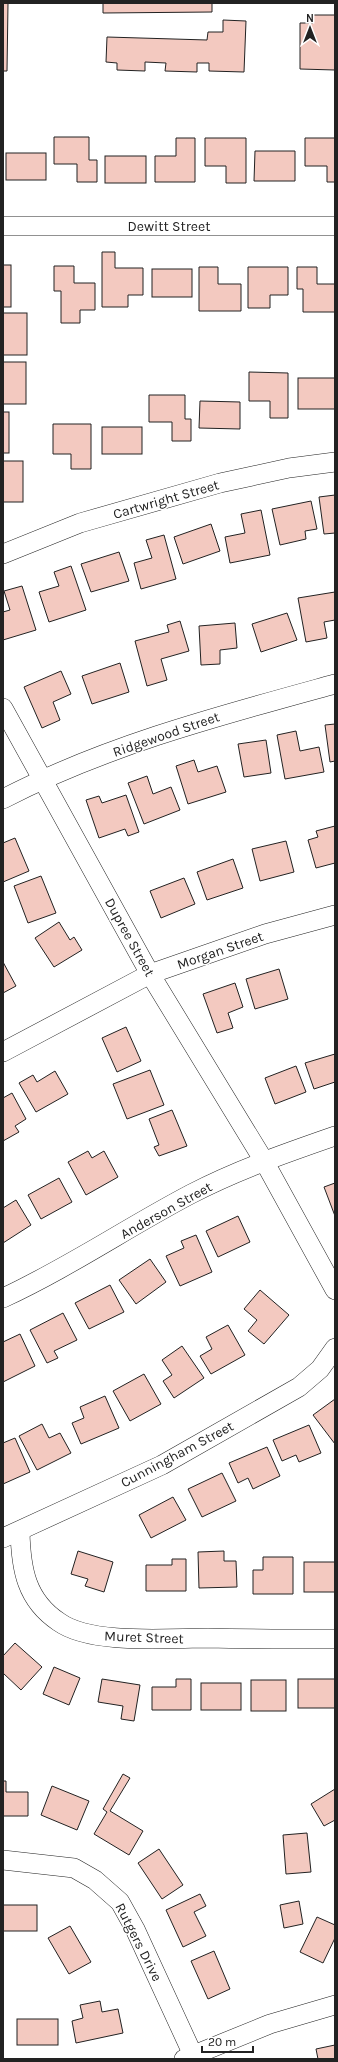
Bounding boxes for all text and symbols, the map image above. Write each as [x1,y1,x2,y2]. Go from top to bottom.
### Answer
north arrow [290,8,330,48]
text: N [306,12,314,25]
street label: Dewitt Street [127,218,211,235]
street label: Cartwright Street [111,476,221,523]
street label: Ridgewood Street [111,708,222,761]
street label: Dupree Street [101,895,158,979]
street label: Morgan Street [175,928,266,973]
street label: Anderson Street [117,1178,215,1243]
street label: Cunningham Street [118,1417,237,1491]
street label: Muret Street [104,1628,184,1647]
street label: Rutgers Drive [111,1900,166,1984]
scale bar [202,2028,253,2054]
text: 20 m [208,2035,236,2049]

